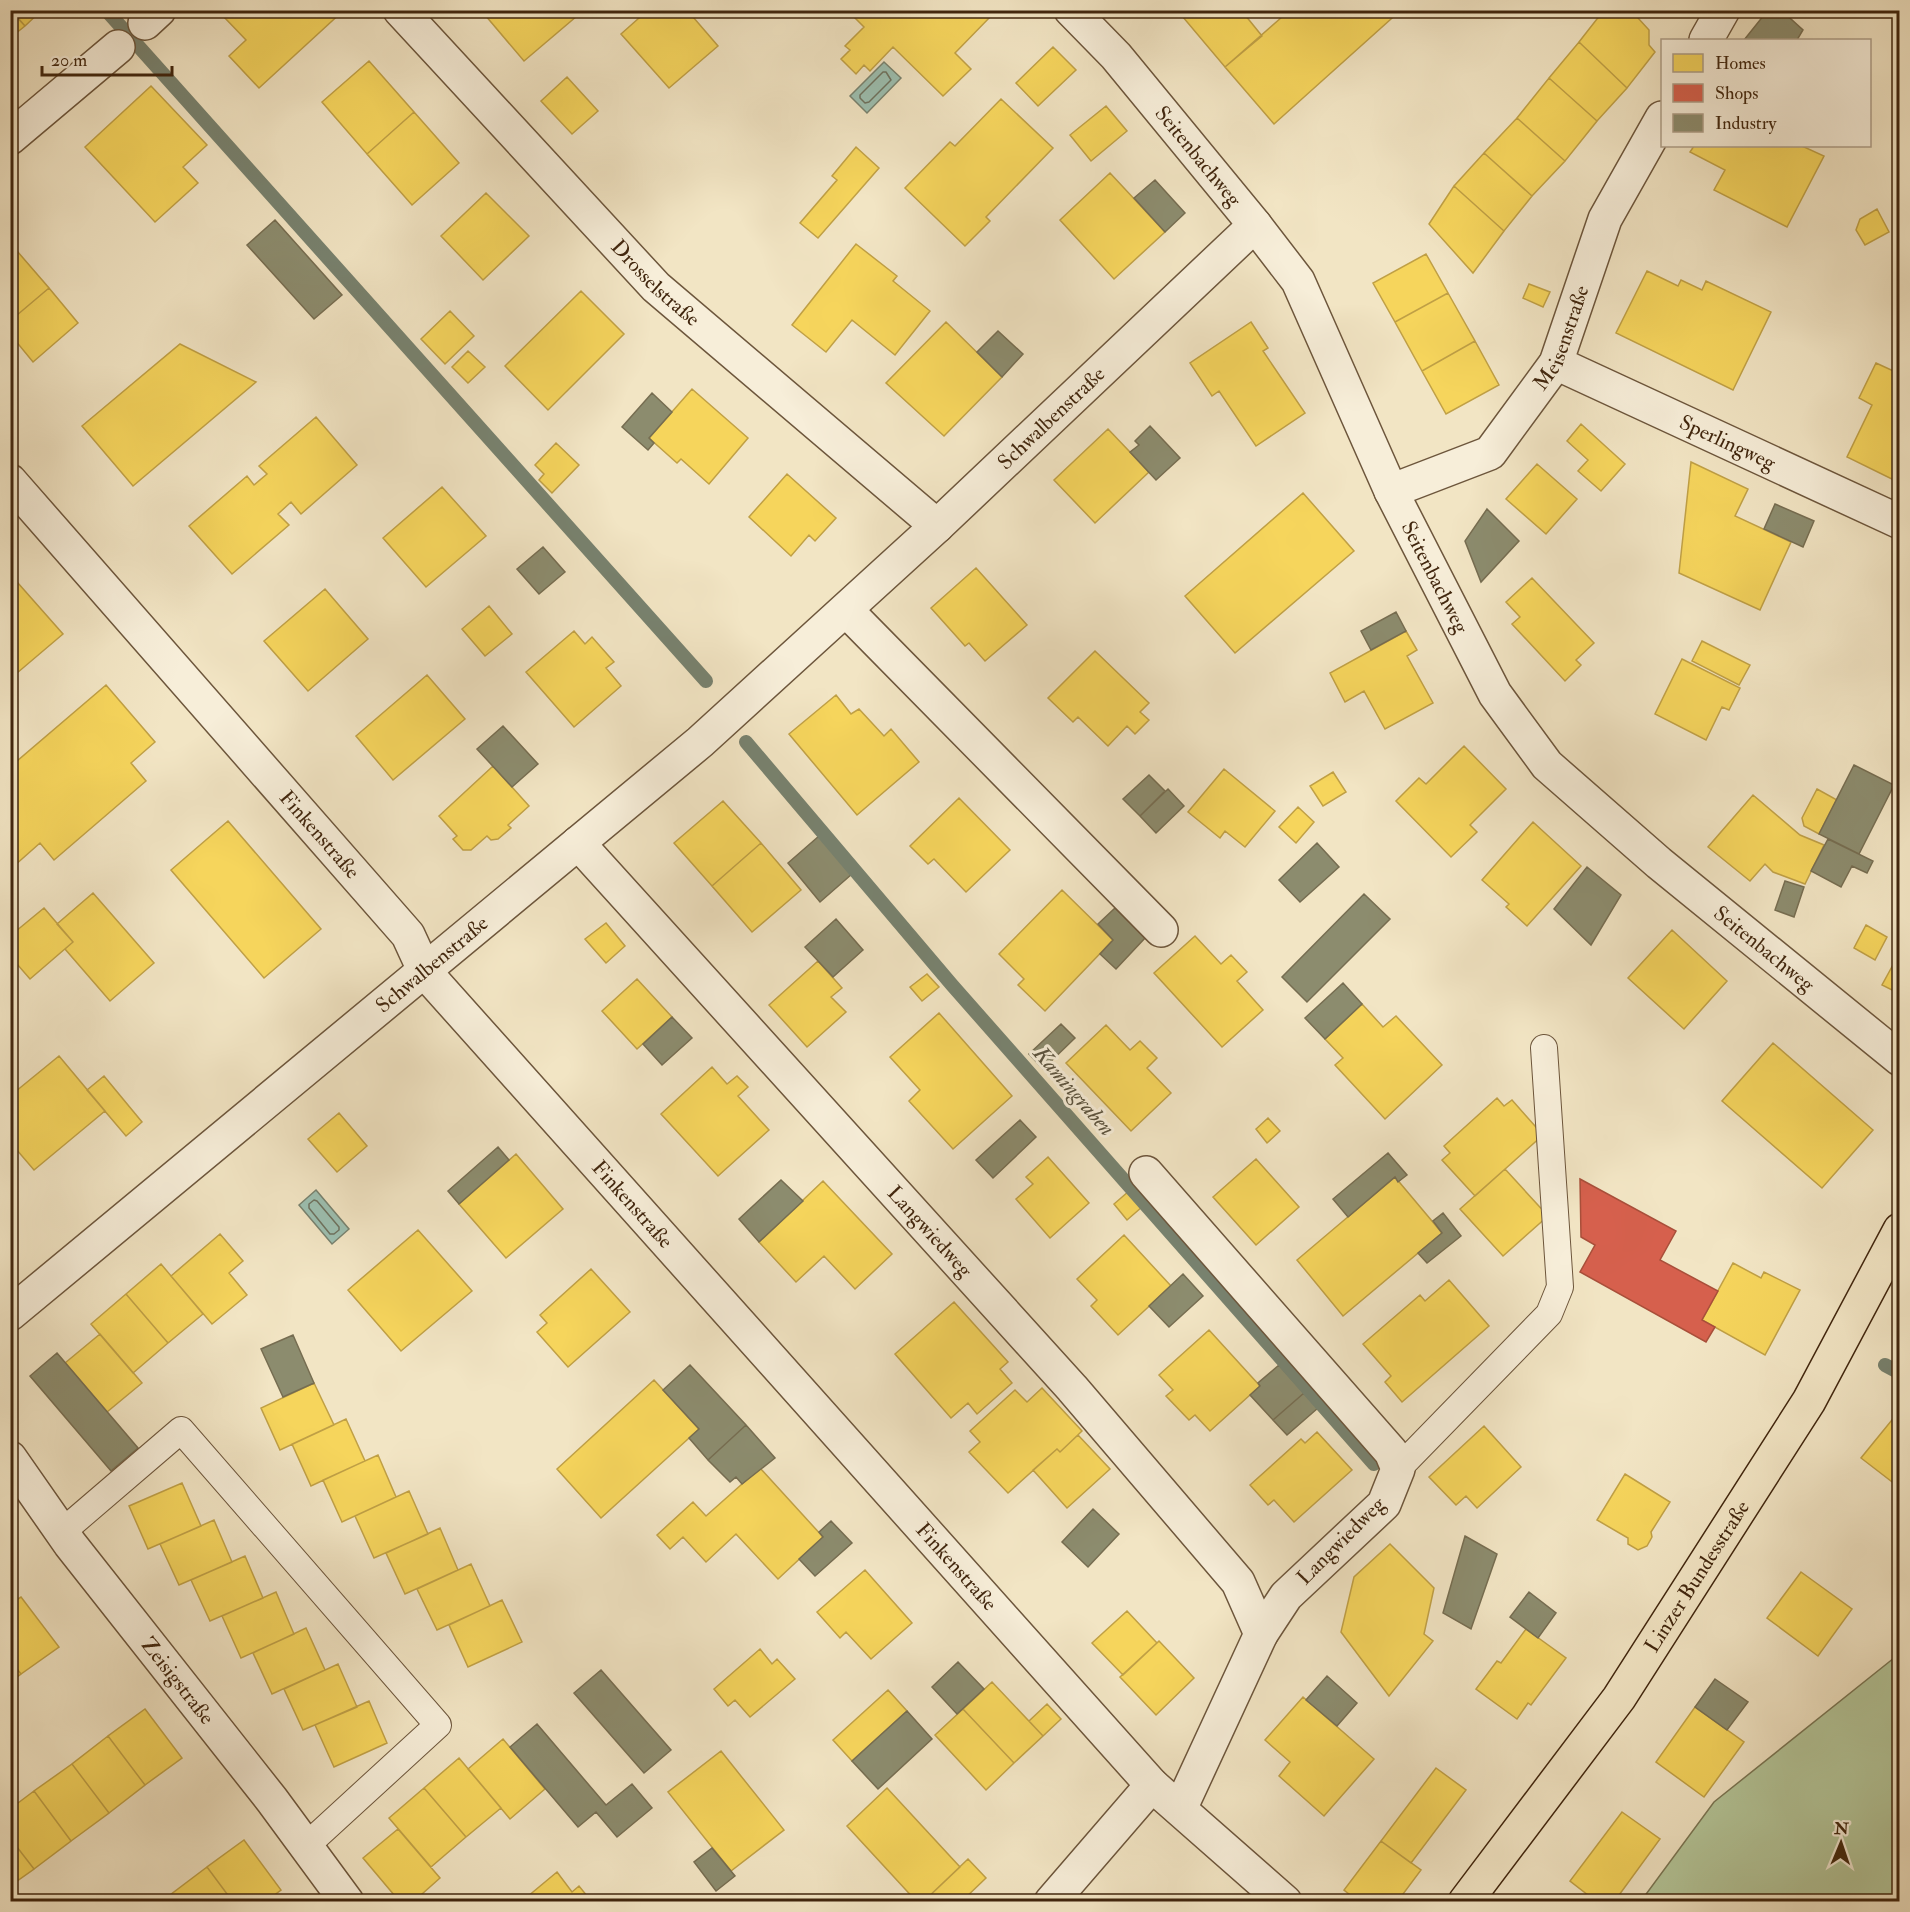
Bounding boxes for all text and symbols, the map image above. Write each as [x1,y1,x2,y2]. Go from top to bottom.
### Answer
scale bar [42,39,172,77]
legend [1661,39,1871,147]
text: 20 m [51,49,87,72]
text: Homes [1715,52,1766,75]
text: Shops [1715,82,1758,105]
street label: Seitenbachweg [1149,100,1248,212]
text: Industry [1715,112,1777,135]
street label: Drosselstraße [605,234,706,332]
street label: Meisenstraße [1527,282,1595,396]
street label: Schwalbenstraße [992,361,1111,475]
street label: Sperlingweg [1675,408,1781,476]
street label: Seitenbachweg [1395,516,1475,638]
street label: Finkenstraße [274,784,366,885]
street label: Seitenbachweg [1708,899,1821,998]
street label: Schwalbenstraße [370,910,494,1019]
water label: Kamingraben [1027,1040,1121,1142]
street label: Finkenstraße [586,1154,679,1254]
street label: Langwiedweg [881,1180,979,1283]
street label: Langwiedweg [1291,1491,1391,1591]
street label: Linzer Bundesstraße [1638,1495,1756,1657]
street label: Finkenstraße [910,1517,1003,1616]
street label: Zeisigstraße [135,1632,221,1730]
north arrow [1811,1813,1871,1873]
text: N [1833,1819,1850,1839]

